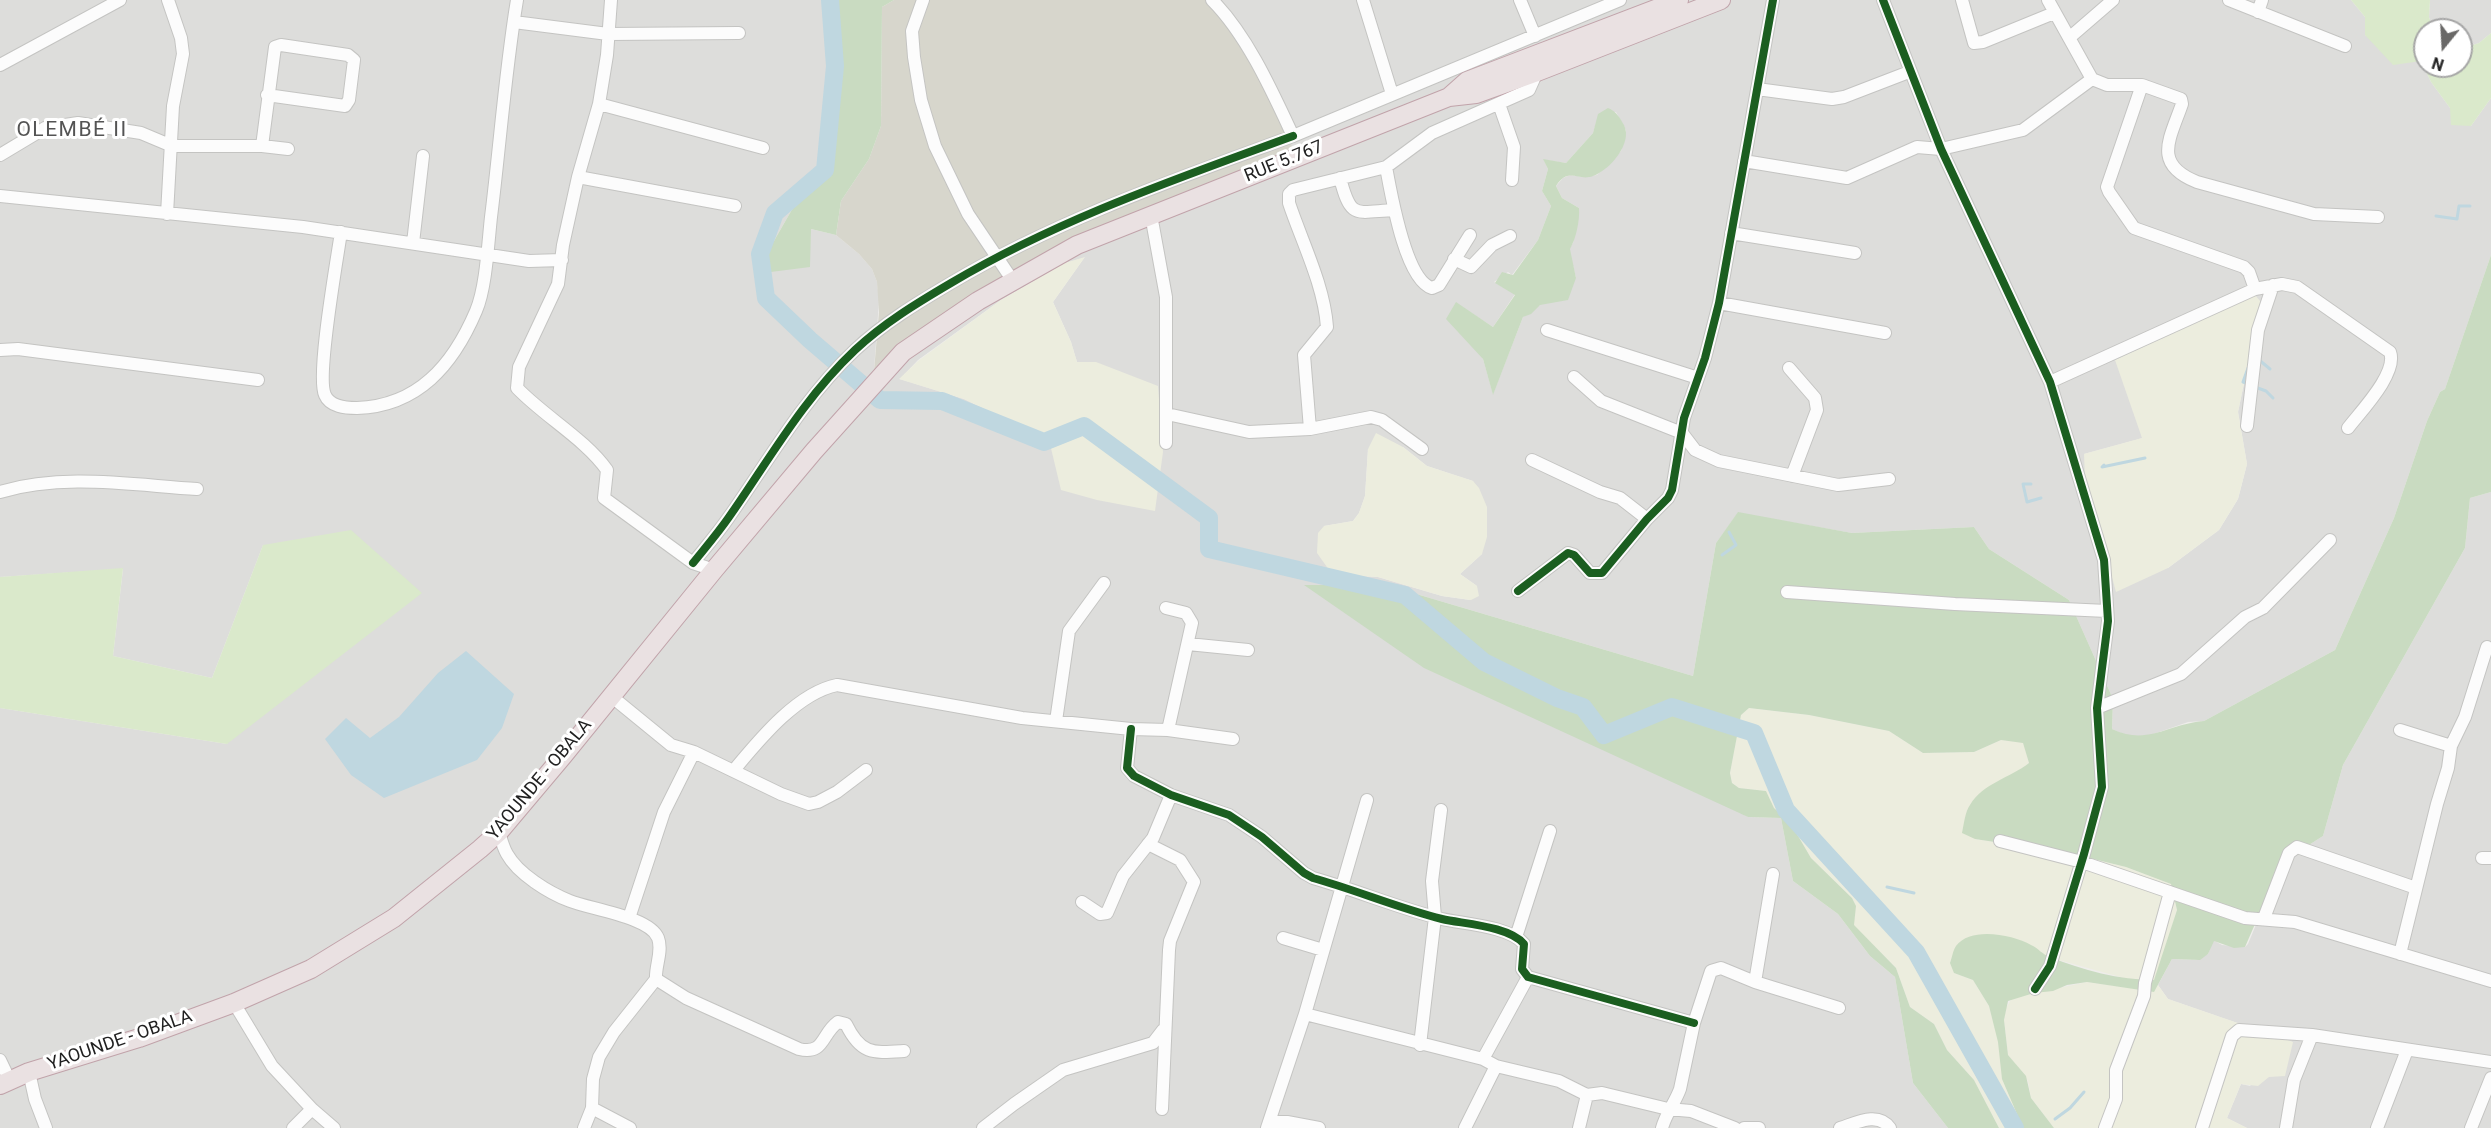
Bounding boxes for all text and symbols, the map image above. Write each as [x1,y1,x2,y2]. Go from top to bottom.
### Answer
north arrow [2413,18,2473,78]
text: N [2430,53,2446,74]
district label: OLEMBÉ II [16,118,128,144]
street label: RUE 5.767 [1242,137,1326,187]
street label: YAOUNDE - OBALA [483,715,597,845]
street label: YAOUNDE - OBALA [45,1006,195,1076]

